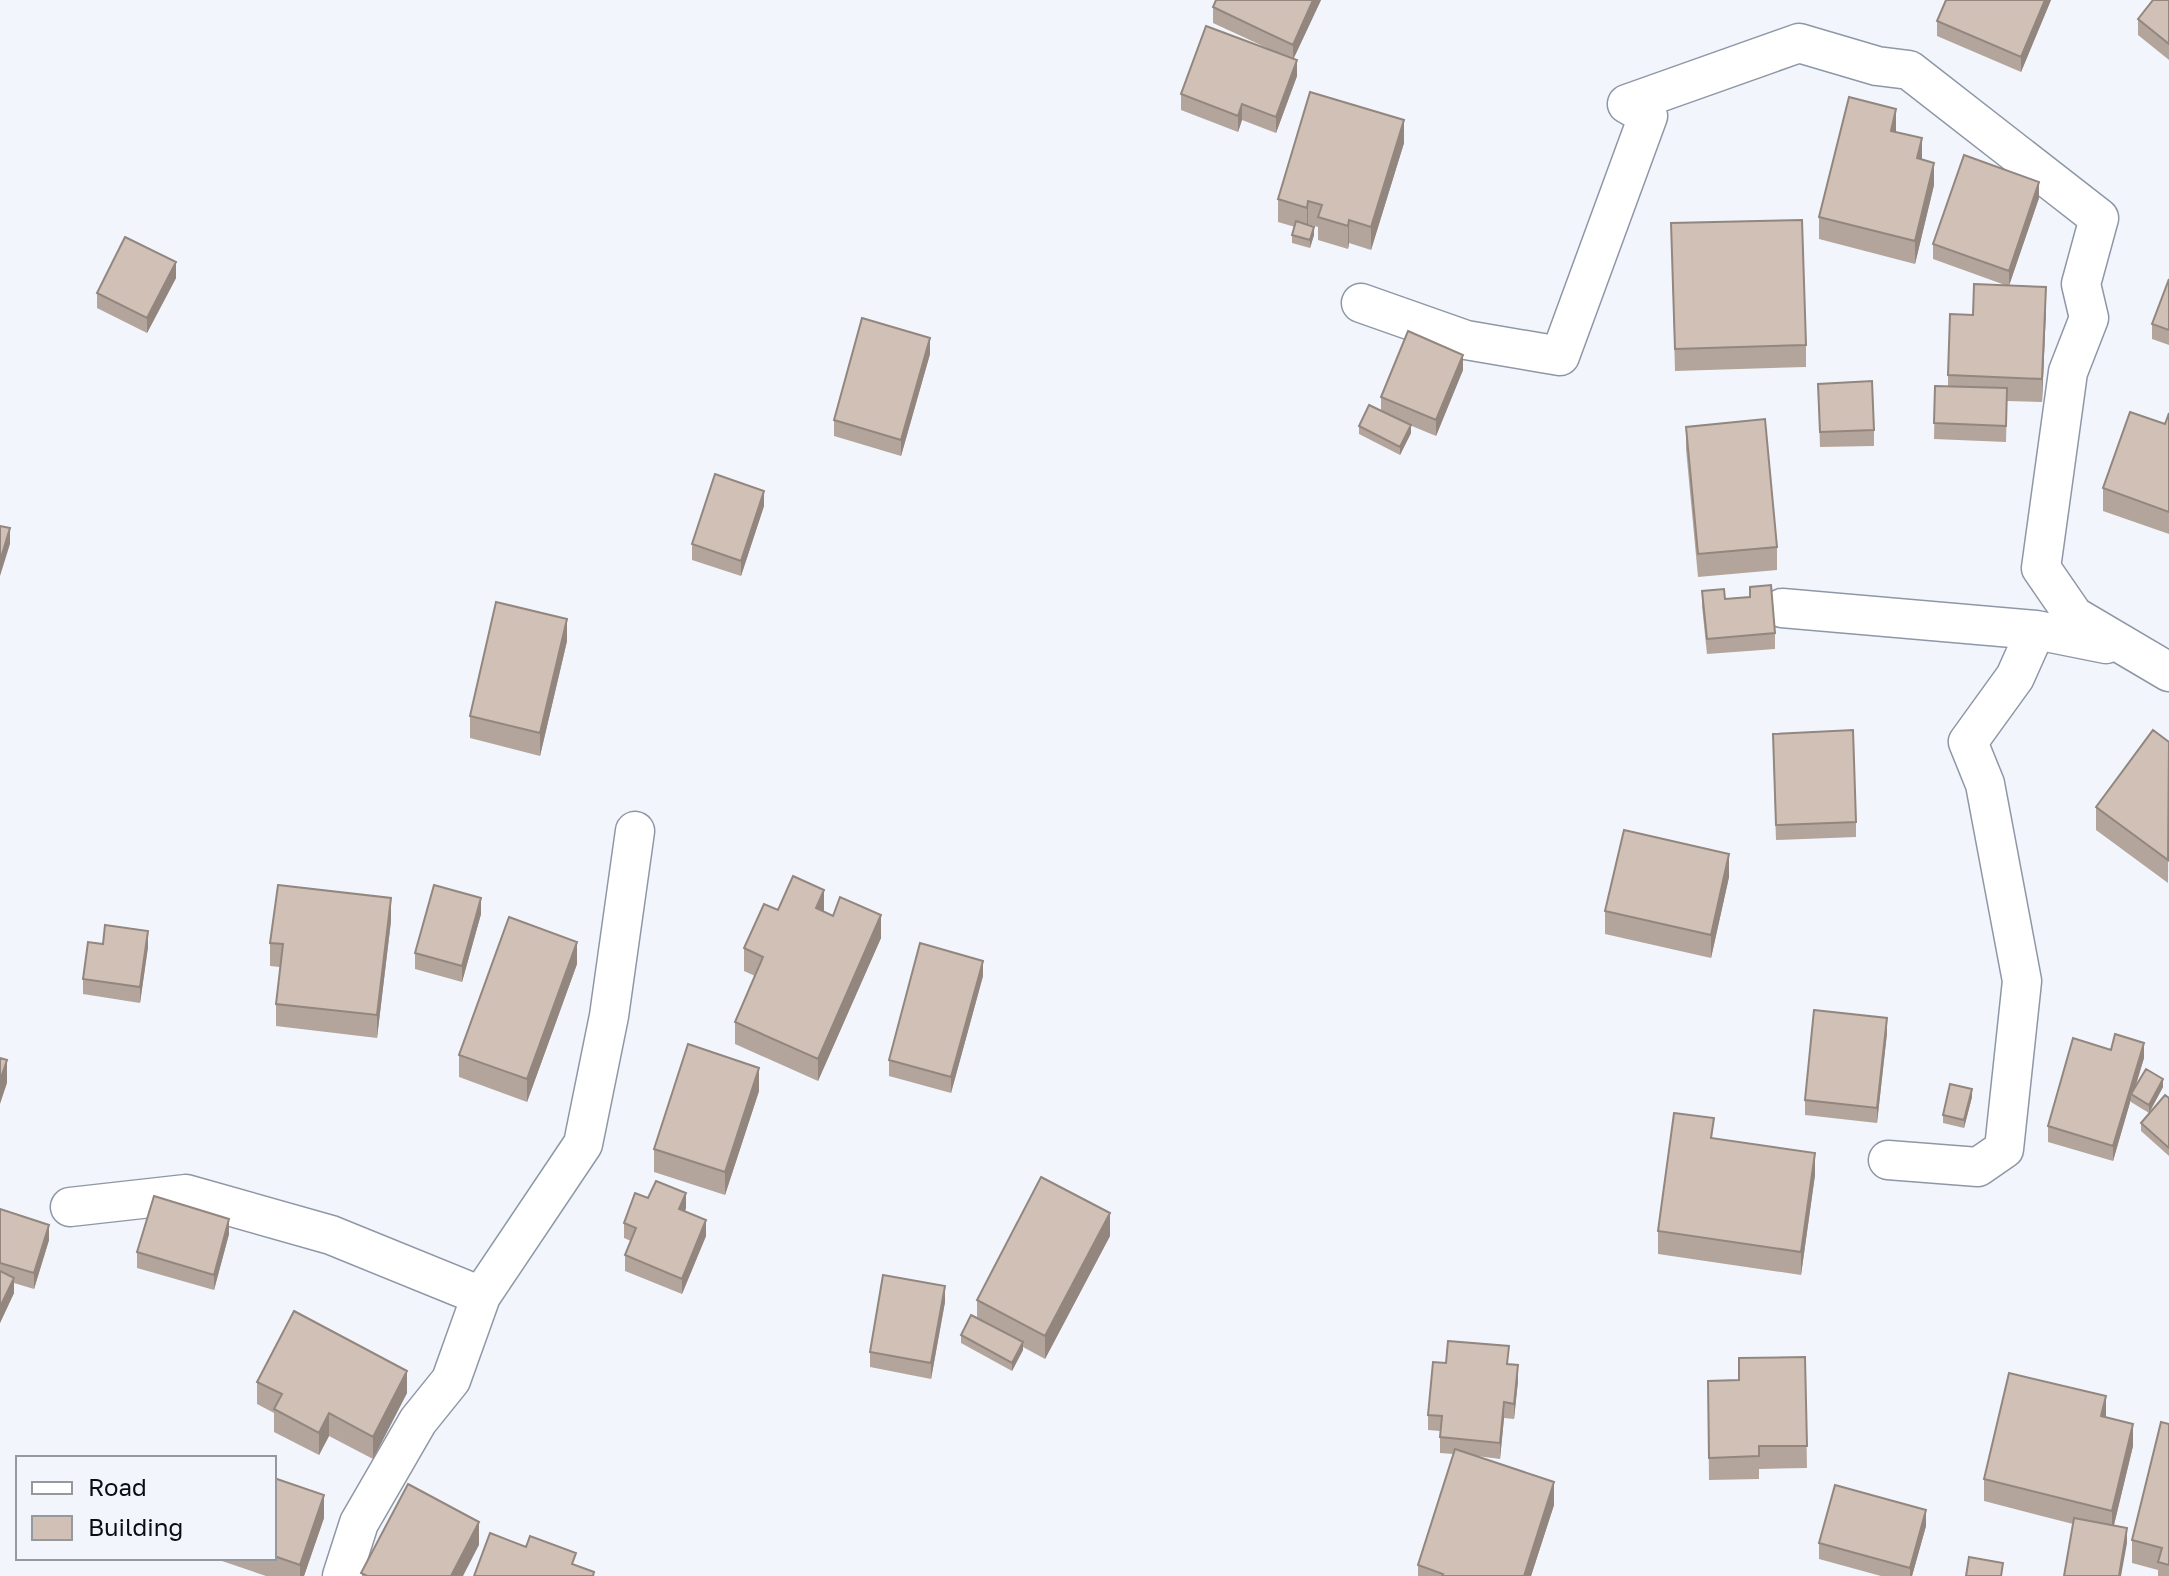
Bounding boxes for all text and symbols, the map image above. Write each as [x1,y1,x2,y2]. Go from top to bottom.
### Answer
legend [16,1456,276,1560]
text: Road [88,1472,147,1501]
text: Building [88,1512,183,1541]

